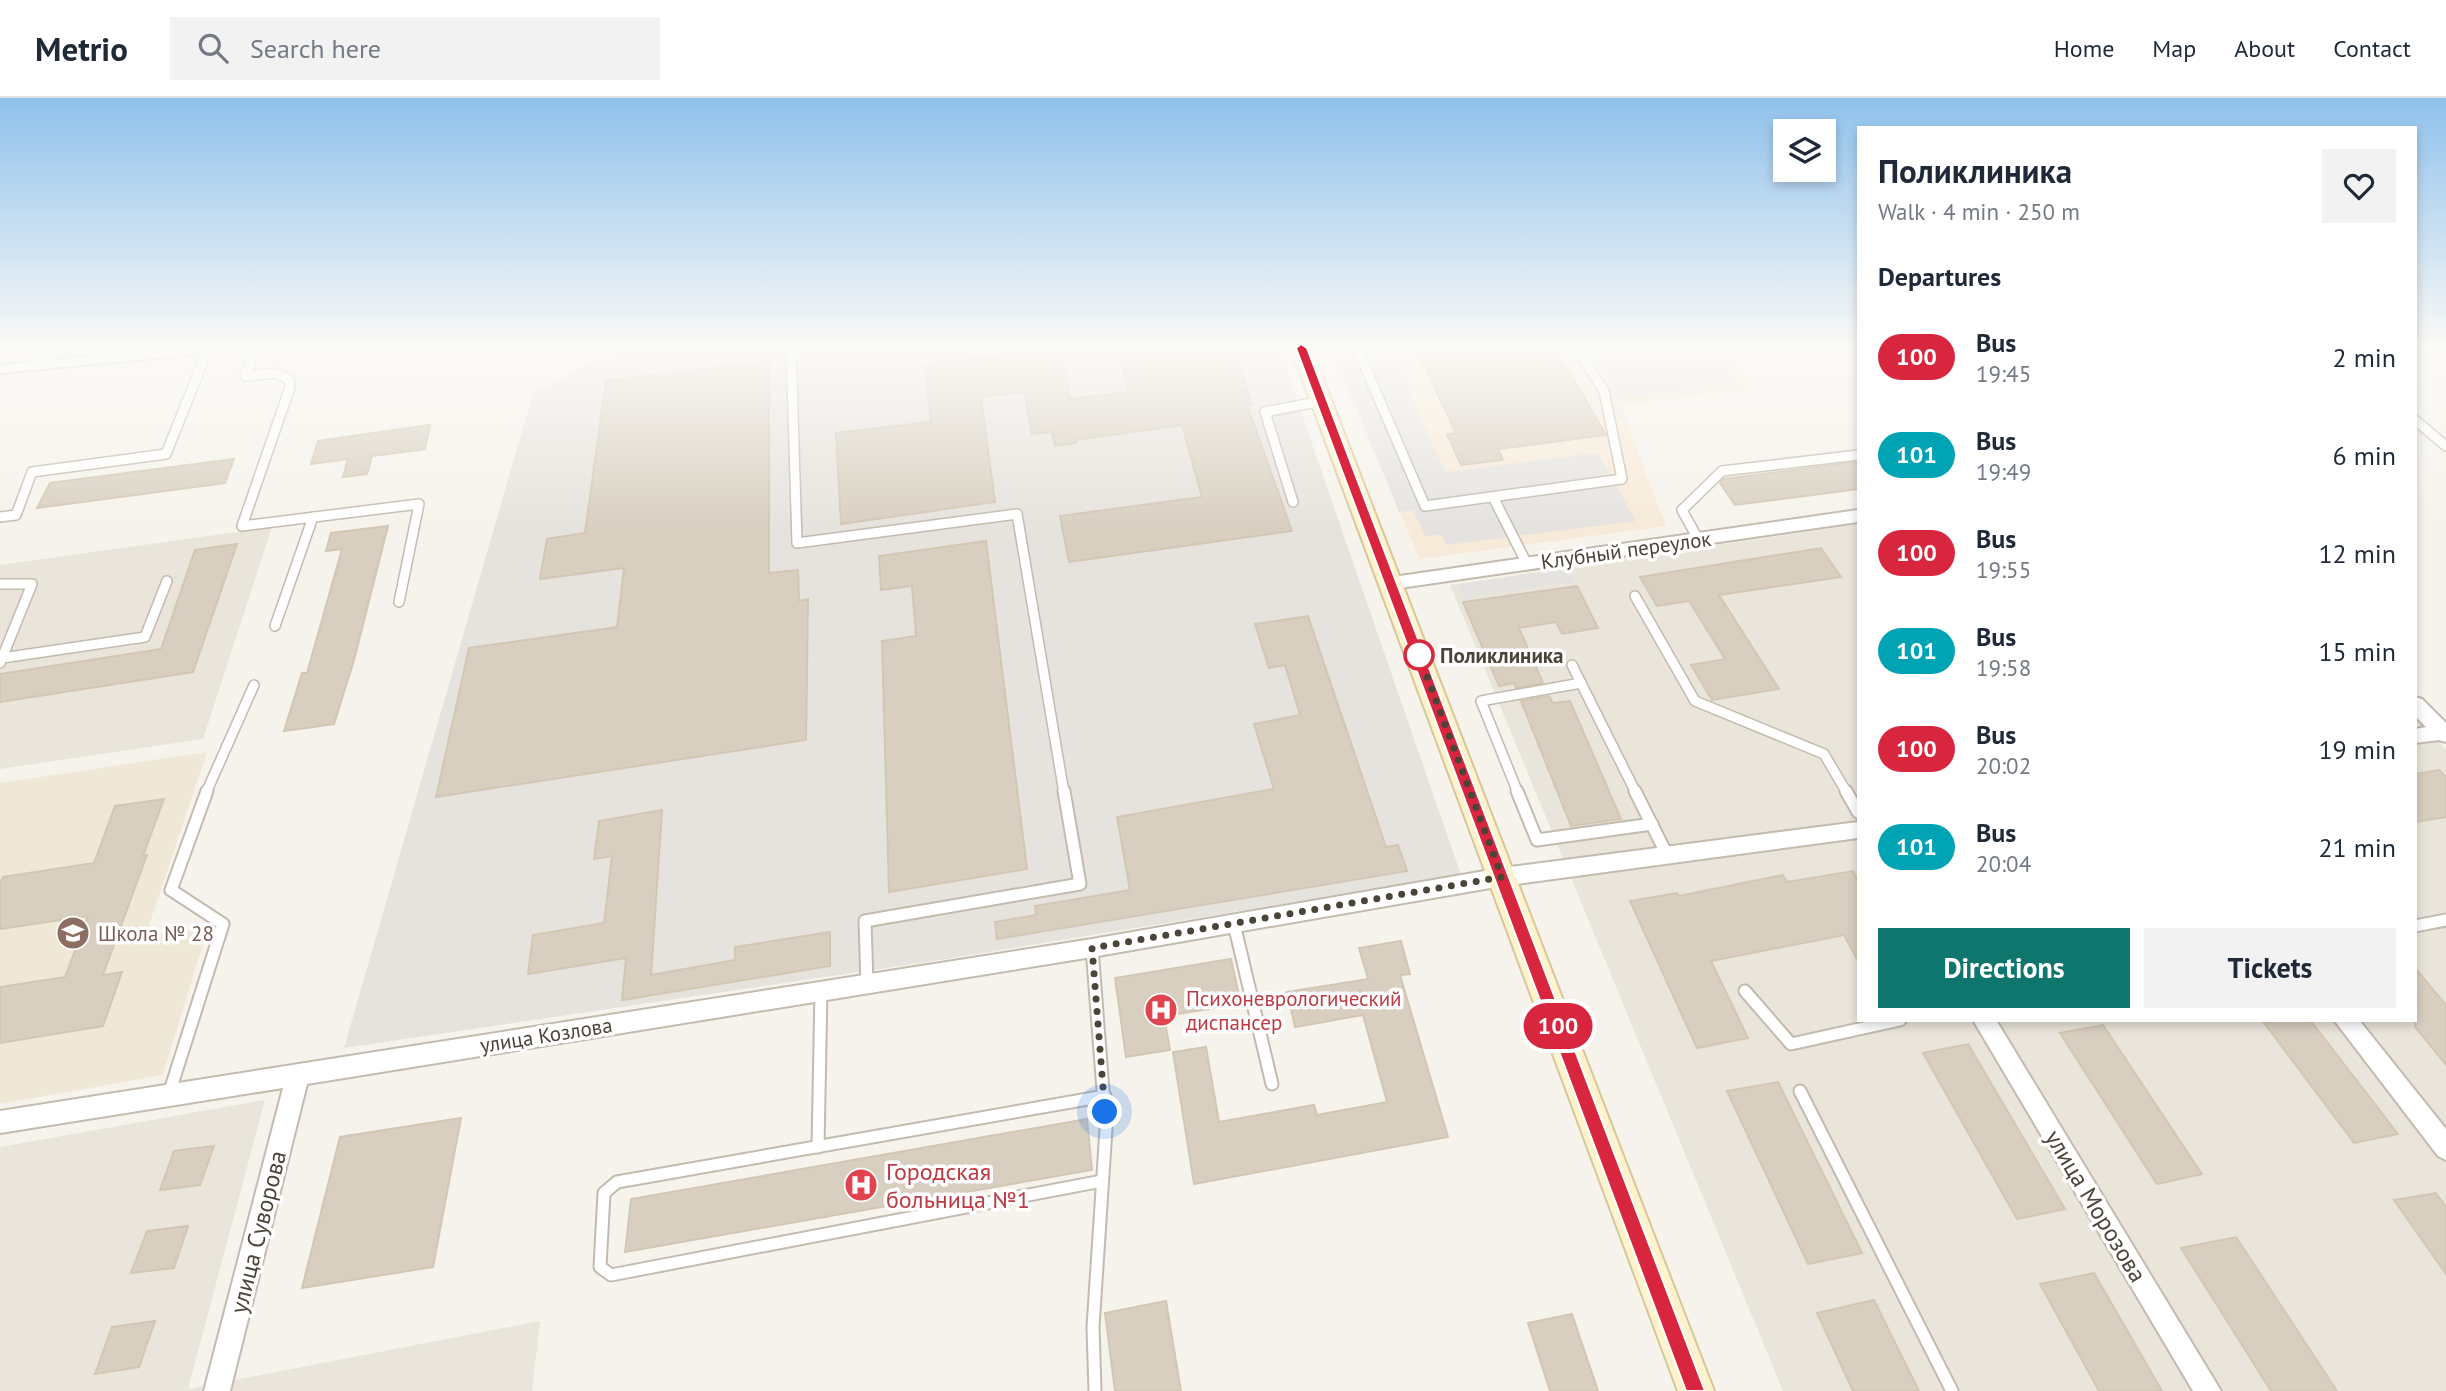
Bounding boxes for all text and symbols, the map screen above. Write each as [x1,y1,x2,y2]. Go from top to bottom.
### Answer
search box [170,17,660,80]
text: Metrio [35,27,128,70]
icon: search [194,29,232,67]
text: Search here [250,32,381,65]
text: Home [2054,33,2114,64]
text: Map [2152,33,2196,64]
text: About [2234,33,2295,64]
text: Contact [2333,33,2411,64]
map controls [1773,119,1836,182]
button: layers [1773,119,1836,182]
text: Поликлиника [1878,149,2072,192]
button: heart [2322,149,2396,223]
text: Walk · 4 min · 250 m [1878,197,2080,226]
text: Departures [1878,260,2001,293]
text: Bus [1976,326,2016,359]
text: 100 [1896,341,1937,372]
text: 2 min [2333,341,2396,374]
text: 19:45 [1976,359,2031,388]
text: Bus [1976,424,2016,457]
text: 101 [1896,439,1937,470]
text: 6 min [2333,439,2396,472]
text: 19:49 [1976,457,2031,486]
text: Bus [1976,522,2016,555]
street label: Клубный переулок [1539,525,1713,575]
text: 100 [1896,537,1937,568]
text: 12 min [2318,537,2396,570]
text: 19:55 [1976,555,2031,584]
text: Bus [1976,620,2016,653]
text: 101 [1896,635,1937,666]
text: 15 min [2318,635,2396,668]
marker: Поликлиника [1404,640,1434,670]
place label: Поликлиника [1440,642,1564,669]
text: 19:58 [1976,653,2031,682]
text: Bus [1976,718,2016,751]
text: 100 [1896,733,1937,764]
text: 19 min [2318,733,2396,766]
text: 20:02 [1976,751,2031,780]
text: Bus [1976,816,2016,849]
text: 101 [1896,831,1937,862]
text: 21 min [2318,831,2396,864]
text: 20:04 [1976,849,2031,878]
school or university icon: Школа № 28 [54,914,92,952]
place label: Школа № 28 [98,920,214,947]
button: Directions [1878,928,2130,1008]
button: Tickets [2144,928,2396,1008]
place label: Психоневрологический диспансер [1186,985,1402,1036]
hospital icon: Психоневрологический диспансер [1142,991,1180,1029]
line badge: 100 [1518,1003,1598,1049]
text: 100 [1538,1010,1578,1041]
street label: улица Козлова [478,1011,614,1059]
your location [1087,1094,1122,1129]
street label: улица Морозова [2038,1124,2154,1288]
street label: улица Суворова [223,1147,293,1317]
place label: Городская больница №1 [886,1156,1030,1215]
hospital icon: Городская больница №1 [842,1166,880,1204]

